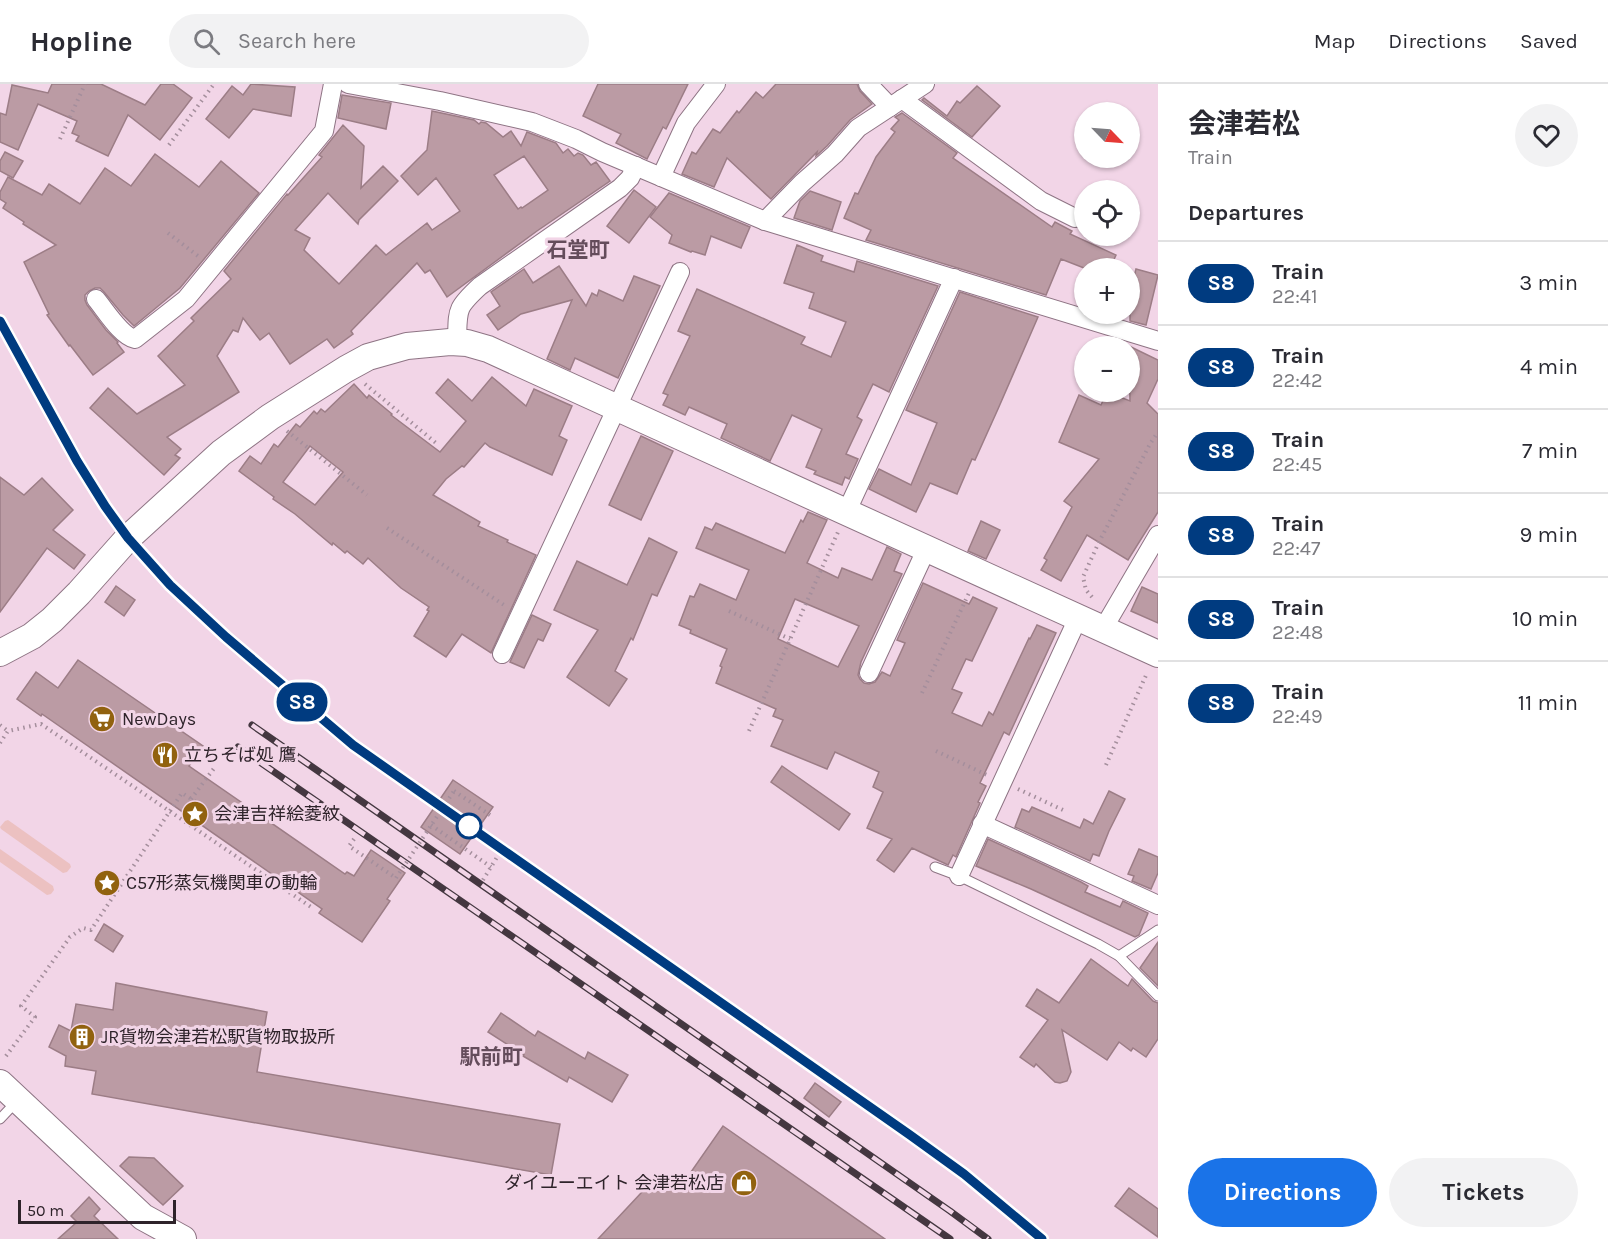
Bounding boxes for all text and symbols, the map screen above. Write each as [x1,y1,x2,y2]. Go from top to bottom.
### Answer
search box [169,14,589,68]
text: Hopline [30,25,133,58]
icon: search [190,25,223,58]
text: Search here [238,28,356,54]
text: Map [1314,29,1355,53]
text: Directions [1388,29,1487,53]
text: Saved [1520,29,1578,53]
north arrow [1074,102,1140,168]
map controls [1074,102,1140,402]
button: heart [1515,104,1578,167]
text: 会津若松 [1188,107,1300,140]
text: Train [1188,146,1233,169]
button: locate [1074,180,1140,246]
text: Departures [1188,200,1304,226]
district label: 石堂町 [547,238,610,262]
button: + [1074,258,1140,324]
text: Train [1272,259,1324,285]
text: 3 min [1519,270,1578,296]
text: S8 [1208,271,1234,295]
text: 22:41 [1272,285,1318,308]
button: − [1074,336,1140,402]
text: Train [1272,343,1324,369]
text: 4 min [1520,354,1578,380]
text: S8 [1208,355,1234,379]
text: 22:42 [1272,369,1323,392]
text: Train [1272,427,1324,453]
text: 7 min [1522,438,1578,464]
text: S8 [1208,439,1234,463]
text: 22:45 [1272,453,1322,476]
text: Train [1272,511,1324,537]
text: 9 min [1520,522,1578,548]
text: S8 [1208,523,1234,547]
text: 22:47 [1272,537,1320,560]
text: Train [1272,595,1324,621]
text: 10 min [1512,606,1578,632]
text: S8 [1208,607,1234,631]
text: 22:48 [1272,621,1323,644]
text: Train [1272,679,1324,705]
line badge: S8 [275,682,329,722]
text: S8 [289,690,315,714]
text: 11 min [1518,690,1578,716]
text: S8 [1208,691,1234,715]
supermarket icon: NewDays [87,704,117,734]
text: 22:49 [1272,705,1323,728]
place label: NewDays [122,708,196,730]
restaurant icon: 立ちそば処 鷹 [150,740,180,770]
place label: 立ちそば処 鷹 [184,744,296,766]
place icon: 会津吉祥絵菱紋 [180,799,210,829]
place label: 会津吉祥絵菱紋 [214,803,340,825]
unlabelled marker [456,813,482,839]
place icon: C57形蒸気機関車の動輪 [92,868,122,898]
place label: C57形蒸気機関車の動輪 [126,872,318,894]
building icon: JR貨物会津若松駅貨物取扱所 [67,1022,97,1052]
place label: JR貨物会津若松駅貨物取扱所 [101,1026,335,1048]
district label: 駅前町 [460,1045,523,1069]
button: Directions [1188,1158,1377,1227]
button: Tickets [1389,1158,1578,1227]
shop icon: ダイユーエイト 会津若松店 [729,1168,759,1198]
place label: ダイユーエイト 会津若松店 [504,1172,724,1194]
scale bar [18,1197,176,1224]
text: 50 m [27,1201,64,1220]

